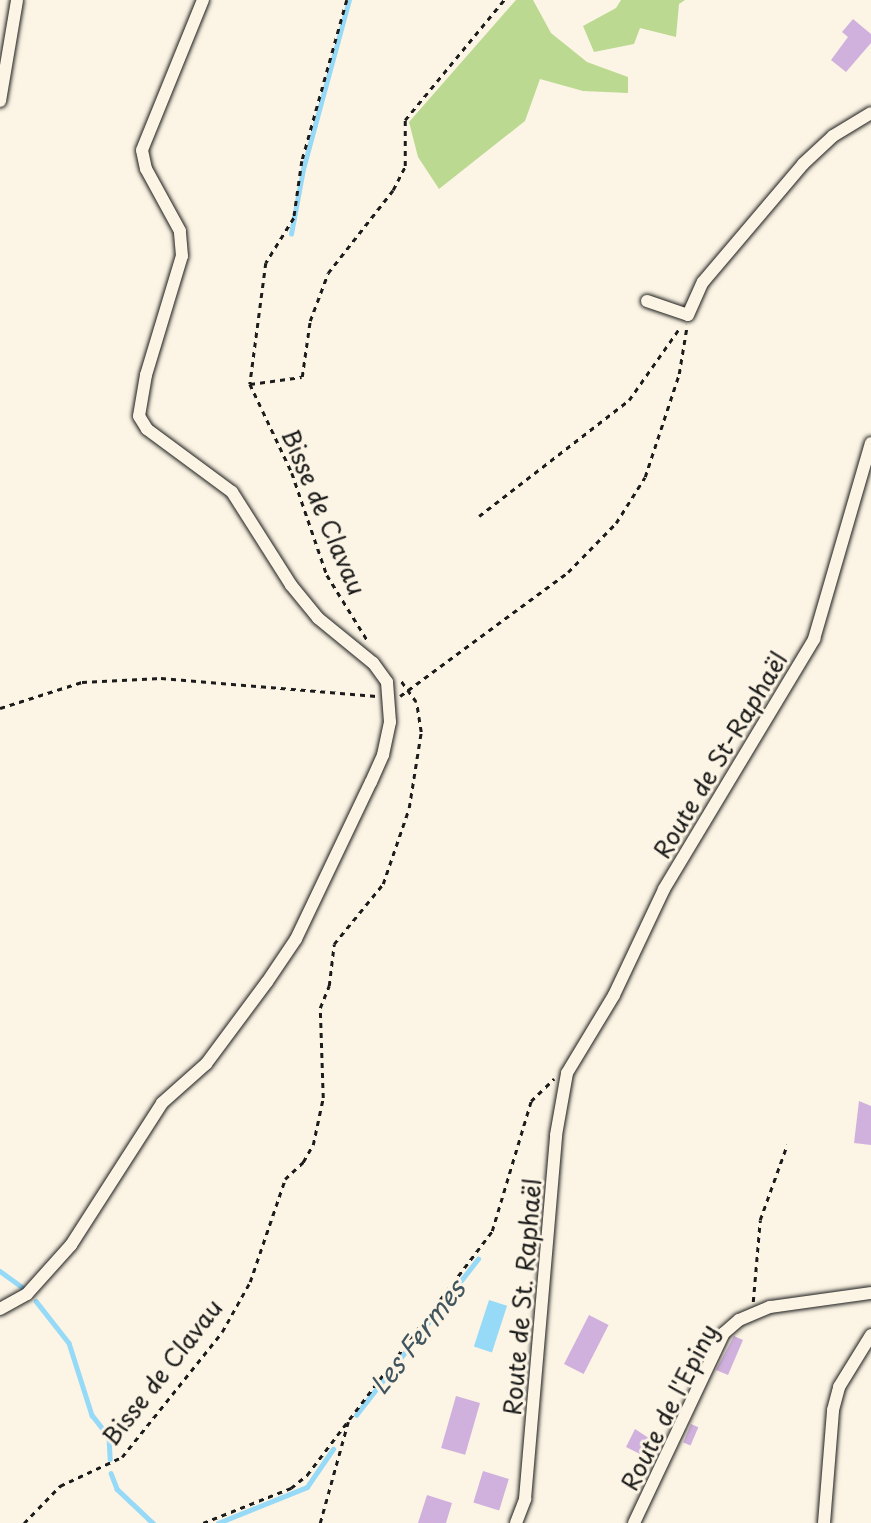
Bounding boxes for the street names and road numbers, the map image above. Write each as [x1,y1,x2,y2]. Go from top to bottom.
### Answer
street label: Bisse de Clavau [276,424,372,600]
street label: Route de St-Raphaël [647,646,793,864]
street label: Route de St. Raphaël [497,1176,547,1418]
street label: Bisse de Clavau [95,1292,229,1452]
street label: Route de l'Epiny [614,1318,724,1496]

